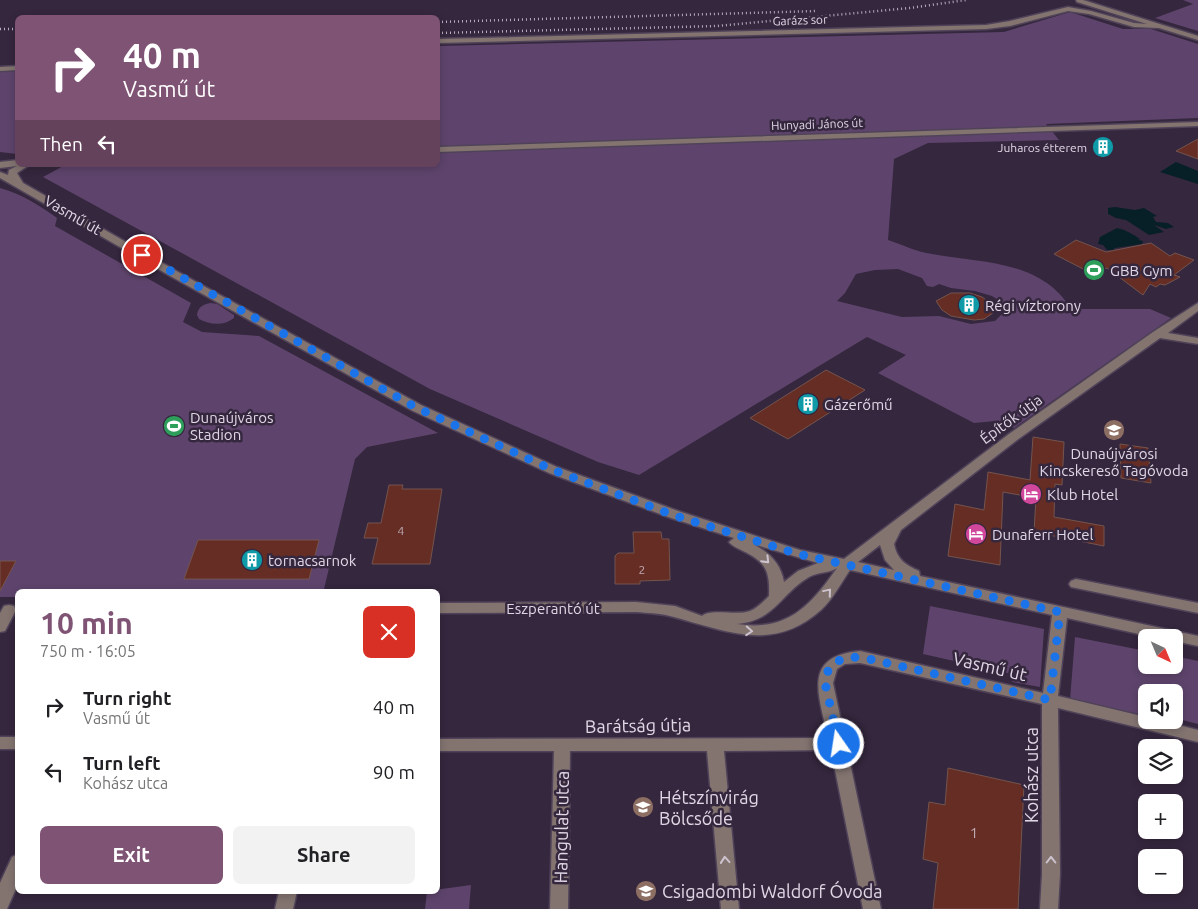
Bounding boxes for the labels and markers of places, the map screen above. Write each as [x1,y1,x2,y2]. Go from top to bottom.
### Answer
building icon: Juharos étterem [1091,135,1115,159]
place label: Juharos étterem [998,141,1087,154]
pin [121,234,163,276]
sports icon: GBB Gym [1082,258,1106,282]
place label: GBB Gym [1110,262,1172,279]
building icon: Régi víztorony [957,293,981,317]
place label: Régi víztorony [985,297,1081,314]
building icon: Gázerőmű [796,392,820,416]
place label: Gázerőmű [824,396,893,413]
place label: Dunaújváros Stadion [190,409,274,443]
sports icon: Dunaújváros Stadion [162,414,186,438]
school or university icon: Dunaújvárosi Kincskereső Tagóvoda [1102,418,1126,442]
place label: Dunaújvárosi Kincskereső Tagóvoda [1040,445,1188,479]
hotel icon: Klub Hotel [1019,482,1043,506]
place label: Klub Hotel [1047,486,1118,503]
hotel icon: Dunaferr Hotel [964,522,988,546]
place label: Dunaferr Hotel [992,526,1094,543]
building icon: tornacsarnok [240,548,264,572]
place label: tornacsarnok [268,552,357,569]
place label: Hétszínvirág Bölcsőde [659,787,759,828]
school or university icon: Hétszínvirág Bölcsőde [631,795,655,819]
school or university icon: Csigadombi Waldorf Óvoda [634,879,658,903]
place label: Csigadombi Waldorf Óvoda [662,880,883,901]

